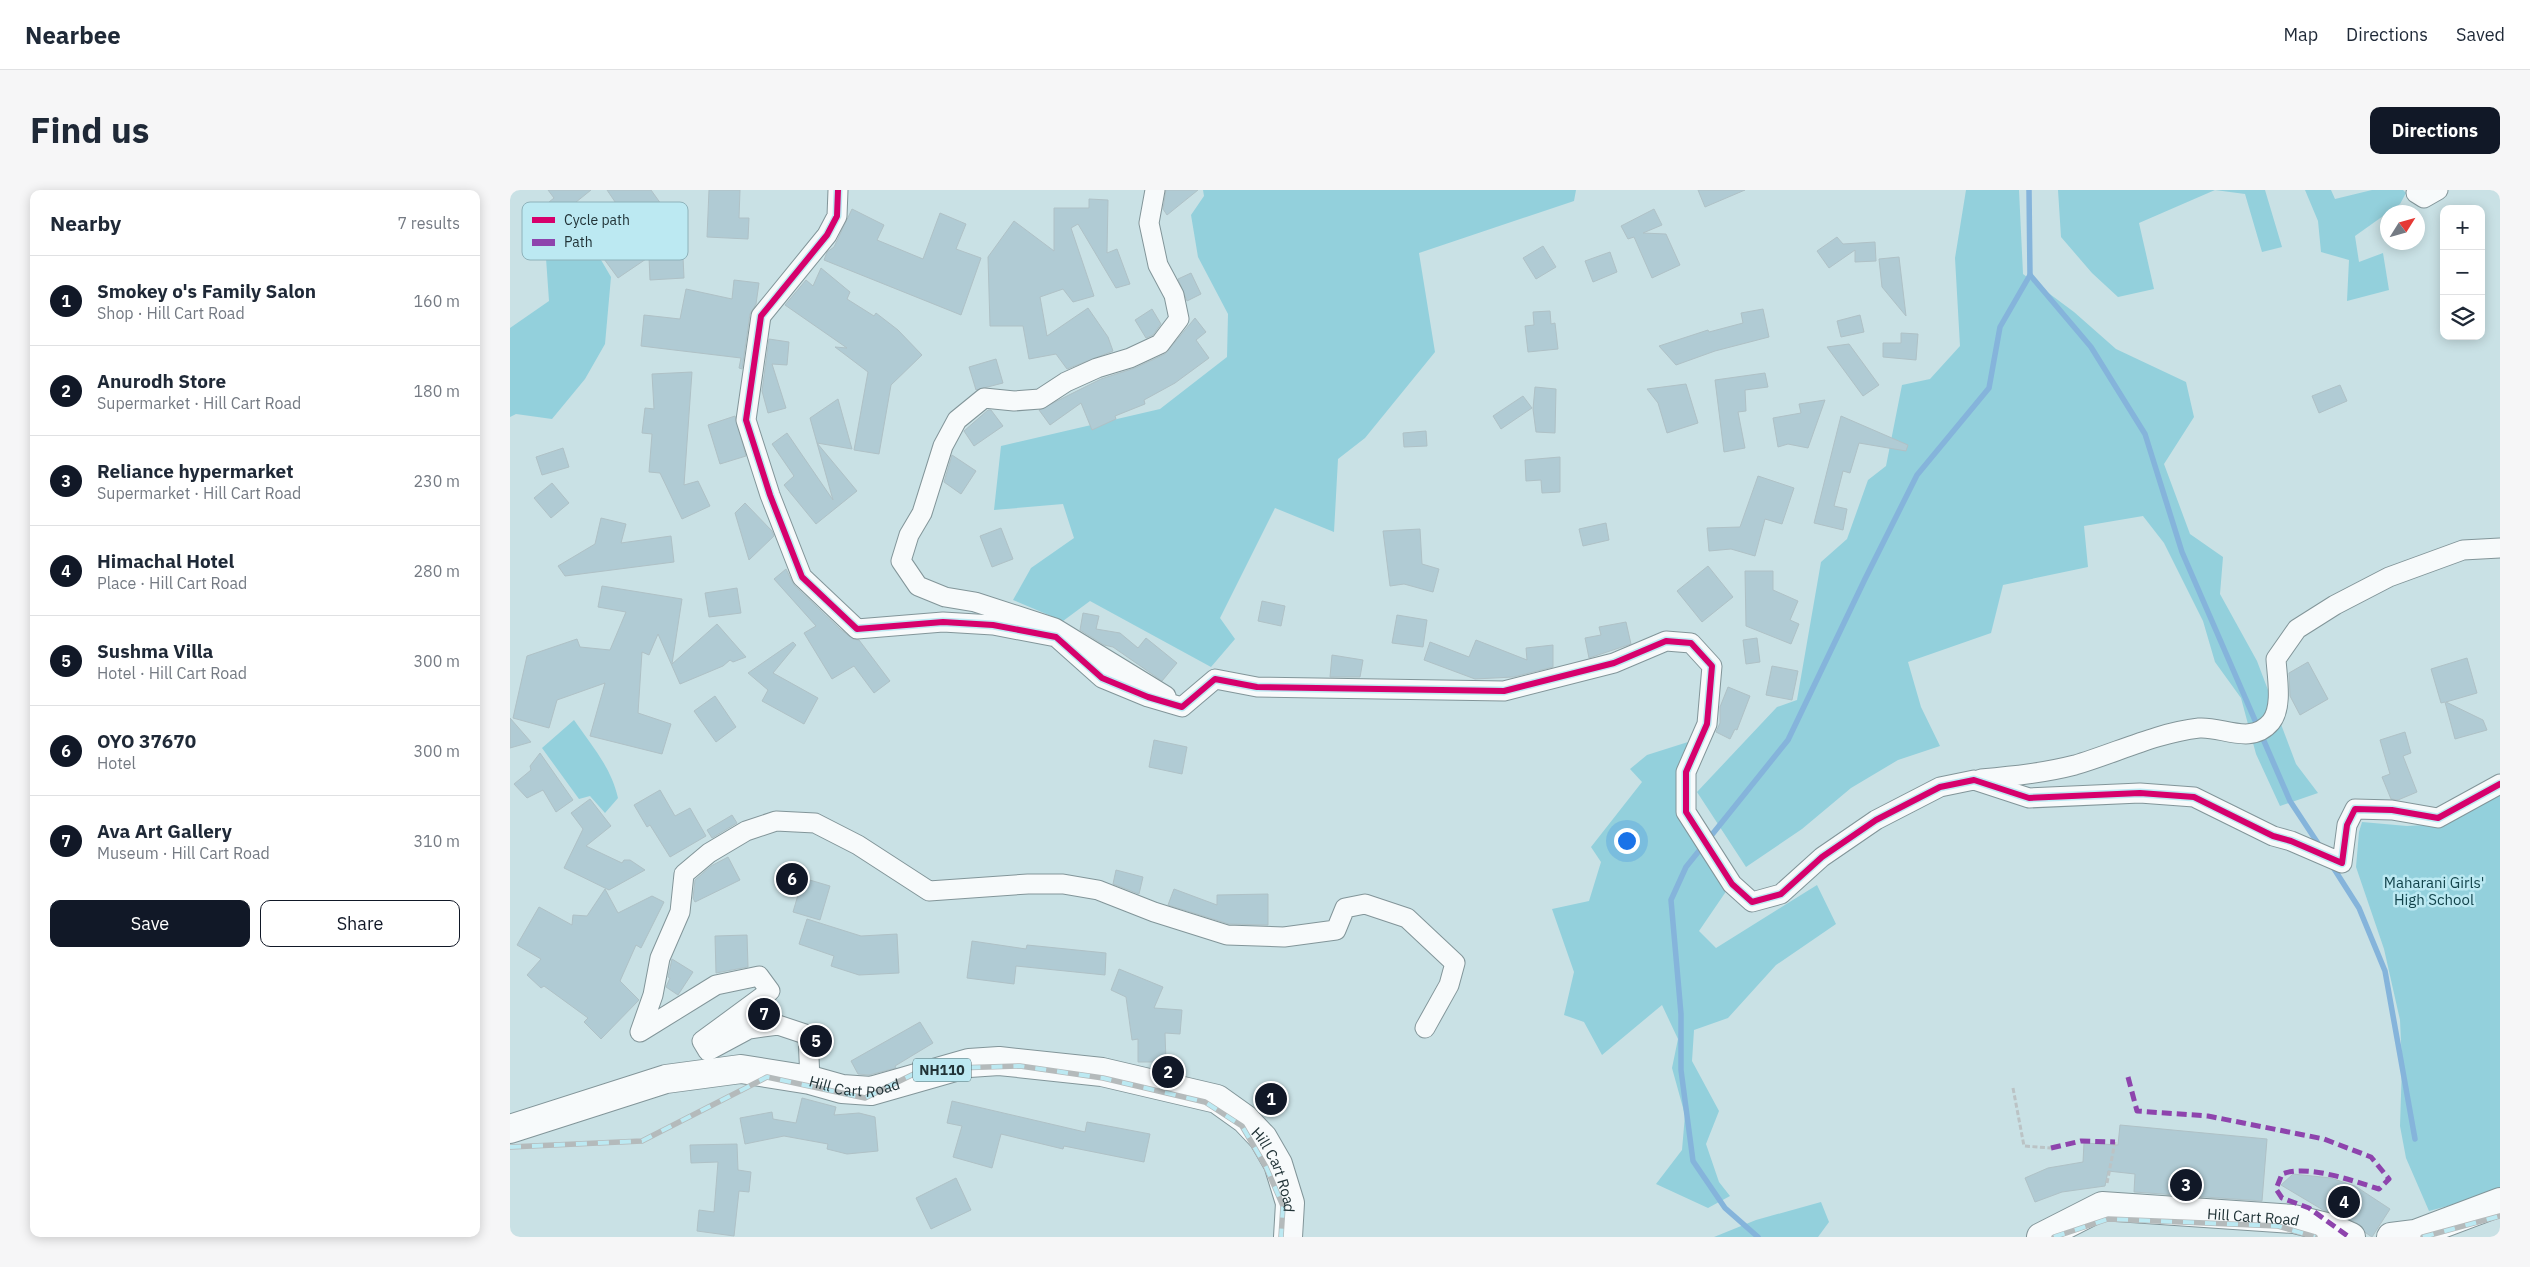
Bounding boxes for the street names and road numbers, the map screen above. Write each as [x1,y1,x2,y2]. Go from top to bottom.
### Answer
road number: NH110 [913,1058,971,1082]
street label: Hill Cart Road [807,1071,902,1101]
street label: Hill Cart Road [1248,1123,1299,1213]
street label: Hill Cart Road [2207,1204,2301,1229]

